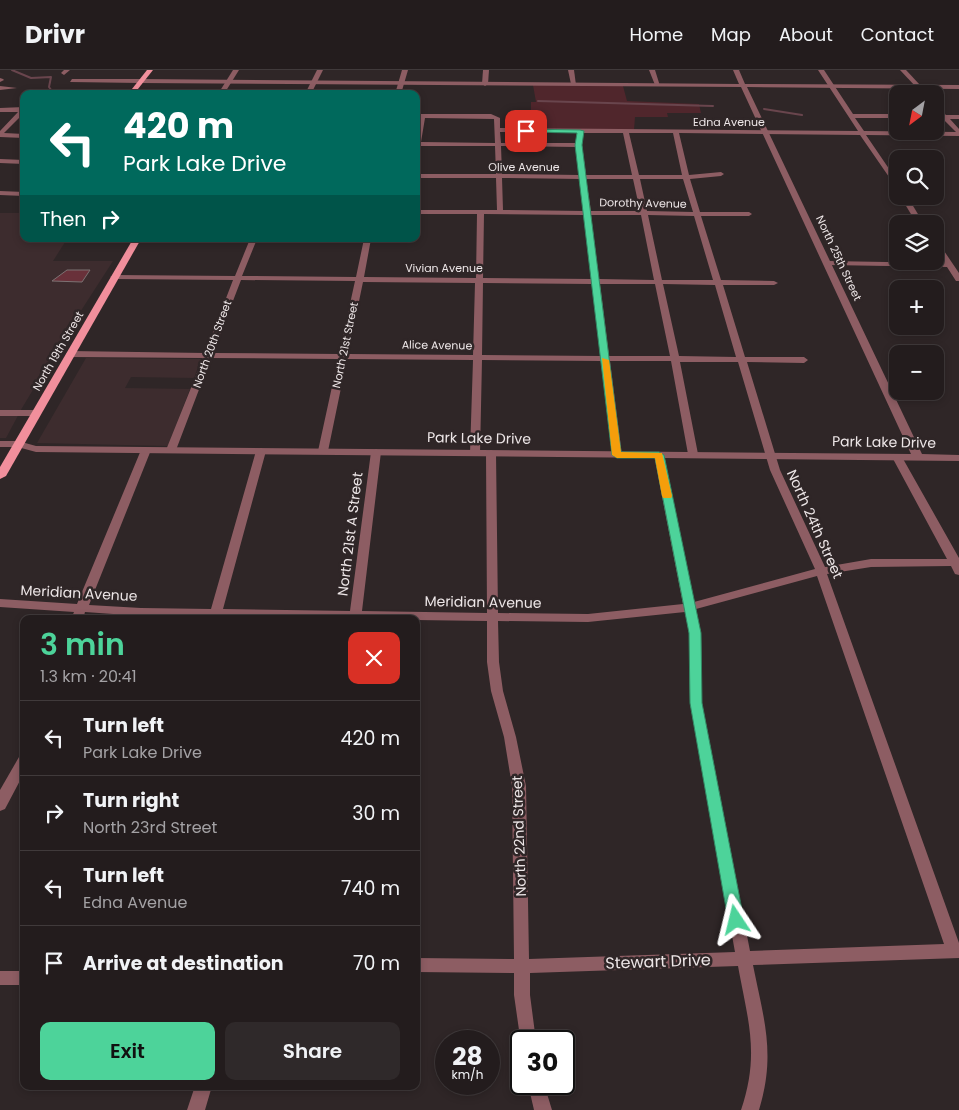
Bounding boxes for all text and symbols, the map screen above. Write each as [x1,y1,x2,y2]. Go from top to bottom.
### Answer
text: Drivr [25,18,85,51]
text: Home [629,22,683,47]
text: Map [711,22,751,47]
text: About [779,22,833,47]
text: Contact [861,22,934,47]
north arrow [889,85,944,140]
map controls [889,85,944,400]
text: 420 m [123,101,234,150]
icon: left [40,110,105,175]
pin [505,110,547,152]
street label: Edna Avenue [693,114,765,130]
icon: arrive [512,117,540,145]
text: Park Lake Drive [123,148,286,179]
button: search [889,150,944,205]
street label: Olive Avenue [488,159,560,175]
street label: Dorothy Avenue [599,194,687,212]
icon: right [96,205,124,233]
text: Then [40,206,86,233]
street label: North 25th Street [812,213,866,303]
button: layers [889,215,944,270]
street label: Vivian Avenue [405,260,483,276]
button: + [889,280,944,335]
street label: North 20th Street [189,298,235,390]
street label: North 21st Street [328,300,362,390]
street label: North 19th Street [29,308,87,394]
street label: Alice Avenue [402,336,473,354]
button: − [889,345,944,400]
street label: Park Lake Drive [427,427,531,449]
street label: Park Lake Drive [832,431,936,453]
street label: North 24th Street [782,466,848,582]
street label: North 21st A Street [332,471,368,597]
street label: Meridian Avenue [20,580,138,606]
street label: Meridian Avenue [424,591,542,613]
text: 3 min [40,623,125,666]
button: close [348,632,400,684]
text: 1.3 km · 20:41 [40,665,137,688]
text: Turn left [83,712,164,739]
icon: left [40,724,68,752]
text: 420 m [341,725,400,752]
text: Park Lake Drive [83,741,202,764]
street label: North 22nd Street [507,775,531,897]
text: Turn right [83,787,179,814]
icon: right [40,799,68,827]
text: 30 m [352,800,400,827]
text: North 23rd Street [83,816,217,839]
text: Turn left [83,862,164,889]
icon: left [40,874,68,902]
text: 740 m [341,875,400,902]
text: Edna Avenue [83,891,187,914]
position arrow [709,893,761,945]
street label: Stewart Drive [605,948,711,975]
icon: arrive [40,949,68,977]
text: Arrive at destination [83,950,284,977]
text: 70 m [353,950,400,977]
button: Exit [40,1022,215,1080]
button: Share [225,1022,400,1080]
speed limit sign: 30 [510,1030,575,1095]
text: 28 [452,1039,483,1074]
text: km/h [452,1066,483,1083]

